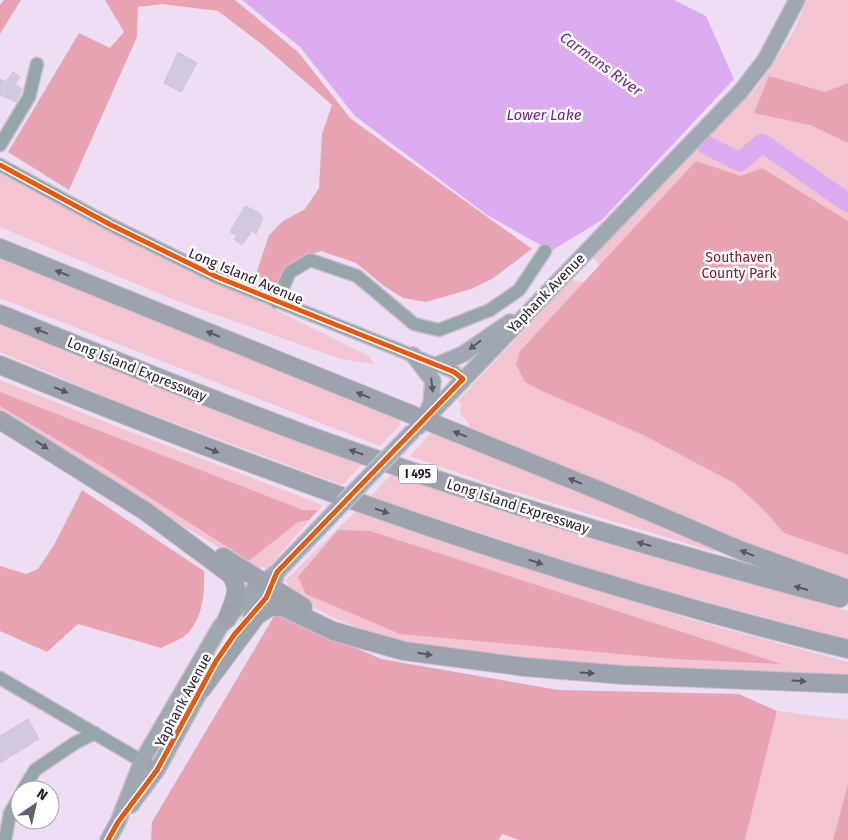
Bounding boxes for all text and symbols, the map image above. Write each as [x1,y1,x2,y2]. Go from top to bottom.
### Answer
water label: Carmans River [557,28,647,101]
water label: Lower Lake [506,106,582,124]
street label: Long Island Avenue [186,245,306,308]
park label: Southaven County Park [701,249,777,282]
street label: Yaphank Avenue [504,250,589,337]
one-way arrow [55,268,69,276]
one-way arrow [33,327,48,335]
one-way arrow [205,329,220,337]
street label: Long Island Expressway [65,334,209,405]
one-way arrow [468,340,481,351]
one-way arrow [428,377,436,393]
one-way arrow [54,387,68,395]
one-way arrow [356,390,370,398]
one-way arrow [453,429,467,437]
one-way arrow [35,440,48,450]
one-way arrow [205,447,220,454]
one-way arrow [348,448,363,456]
road number: I 495 [399,464,437,484]
street label: Long Island Expressway [444,475,591,538]
one-way arrow [568,476,582,484]
one-way arrow [374,508,389,515]
one-way arrow [637,540,652,548]
one-way arrow [739,548,754,556]
one-way arrow [529,559,544,566]
one-way arrow [793,583,808,591]
street label: Yaphank Avenue [152,650,215,750]
one-way arrow [418,651,434,659]
one-way arrow [579,669,595,677]
one-way arrow [791,677,807,685]
north arrow [10,780,60,830]
text: N [33,785,51,804]

